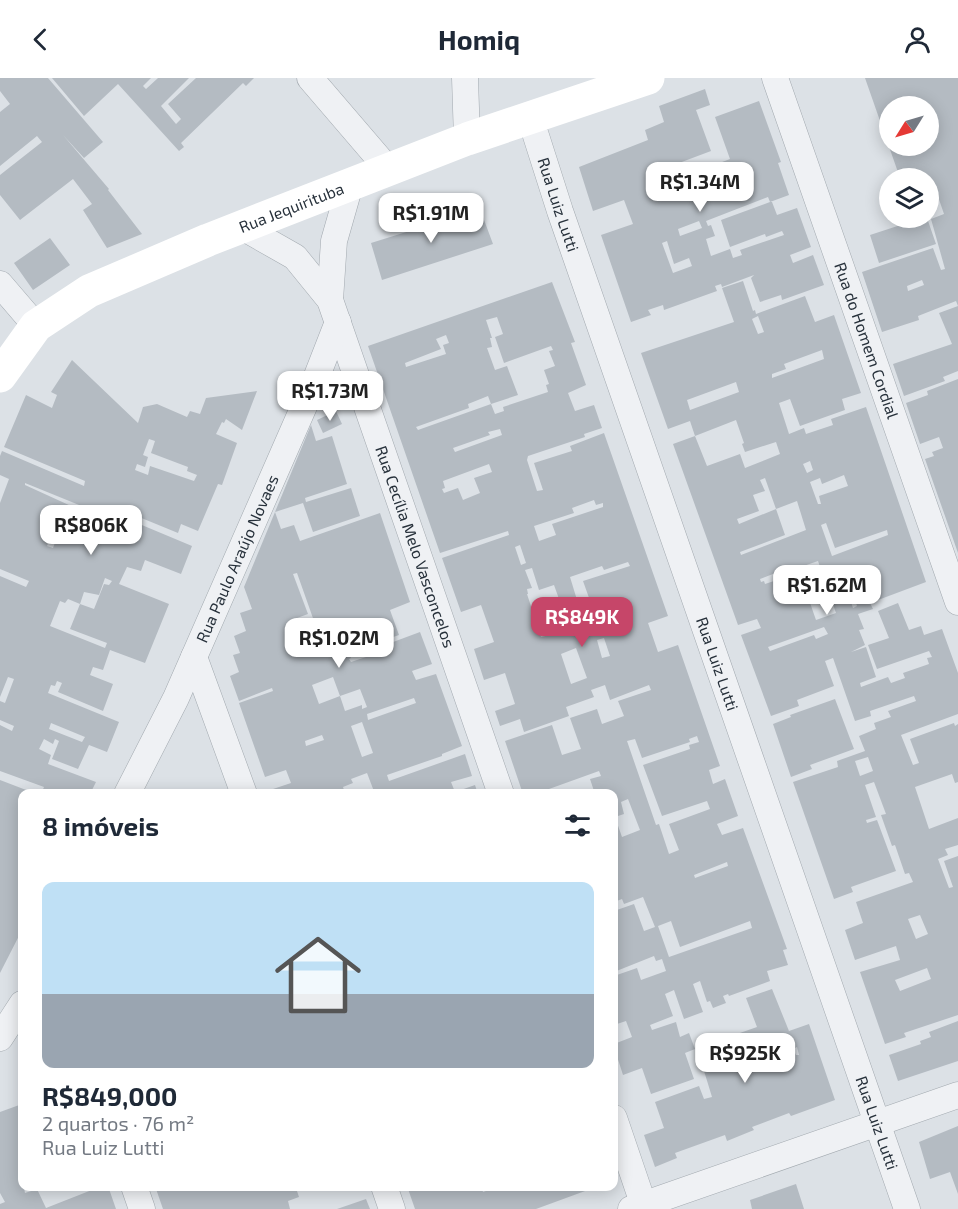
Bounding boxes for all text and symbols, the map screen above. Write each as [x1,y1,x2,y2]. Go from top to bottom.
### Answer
icon: back [24,23,57,56]
text: Homiq [438,23,520,55]
icon: person [901,23,934,56]
north arrow [879,96,939,156]
map controls [879,96,939,228]
street label: Rua Luiz Lutti [534,155,583,254]
pin: R$1.34M [645,162,755,213]
button: layers [879,168,939,228]
text: R$1.34M [660,169,740,193]
street label: Rua Jequirituba [236,178,346,236]
pin: R$1.91M [376,193,486,244]
text: R$1.91M [393,200,469,224]
street label: Rua do Homem Cordial [831,260,903,421]
pin: R$1.73M [275,371,385,422]
text: R$1.73M [291,378,369,402]
street label: Rua Cecília Melo Vasconcelos [372,443,460,650]
street label: Rua Paulo Araújo Novaes [192,472,282,645]
pin: R$806K [42,505,140,556]
text: R$806K [54,512,128,536]
pin: R$1.62M [772,565,882,616]
text: R$1.62M [787,572,867,596]
pin: R$849K [533,597,631,648]
text: R$849K [545,604,619,628]
street label: Rua Luiz Lutti [693,614,743,713]
pin: R$1.02M [284,618,394,669]
text: R$1.02M [299,625,379,649]
icon: filters [561,809,594,842]
text: 8 imóveis [42,810,159,841]
icon: home [264,921,372,1029]
pin: R$925K [696,1033,794,1084]
text: R$925K [709,1040,781,1064]
street label: Rua Luiz Lutti [852,1073,903,1172]
text: R$849,000 [42,1080,178,1111]
text: 2 quartos · 76 m² [42,1111,194,1135]
text: Rua Luiz Lutti [42,1135,164,1159]

